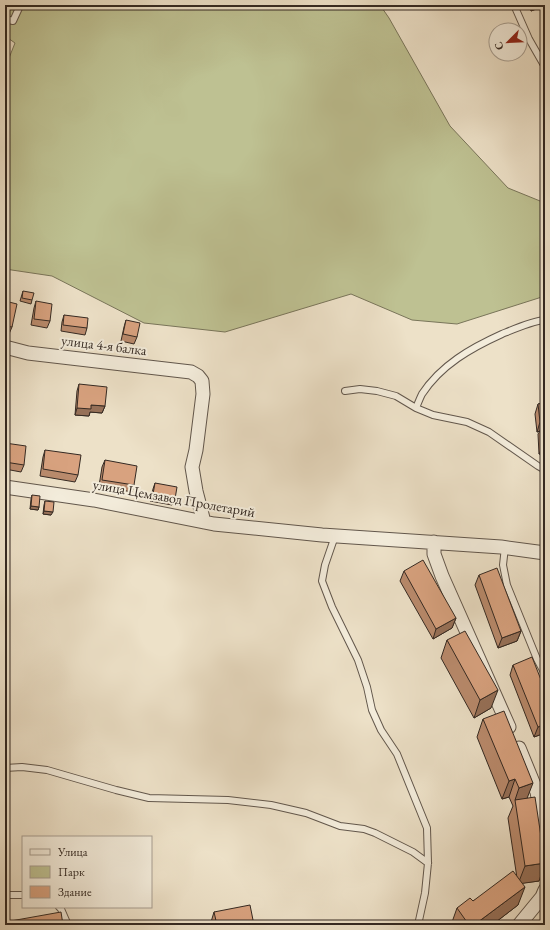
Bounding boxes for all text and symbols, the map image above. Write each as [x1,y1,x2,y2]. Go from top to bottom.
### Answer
north arrow [488,22,528,62]
text: С [491,39,507,52]
street label: улица 4-я балка [60,331,148,359]
street label: улица Цемзавод Пролетарий [92,475,257,521]
legend [22,836,152,908]
text: Улица [57,844,88,860]
text: Парк [58,864,85,880]
text: Здание [58,884,92,900]

